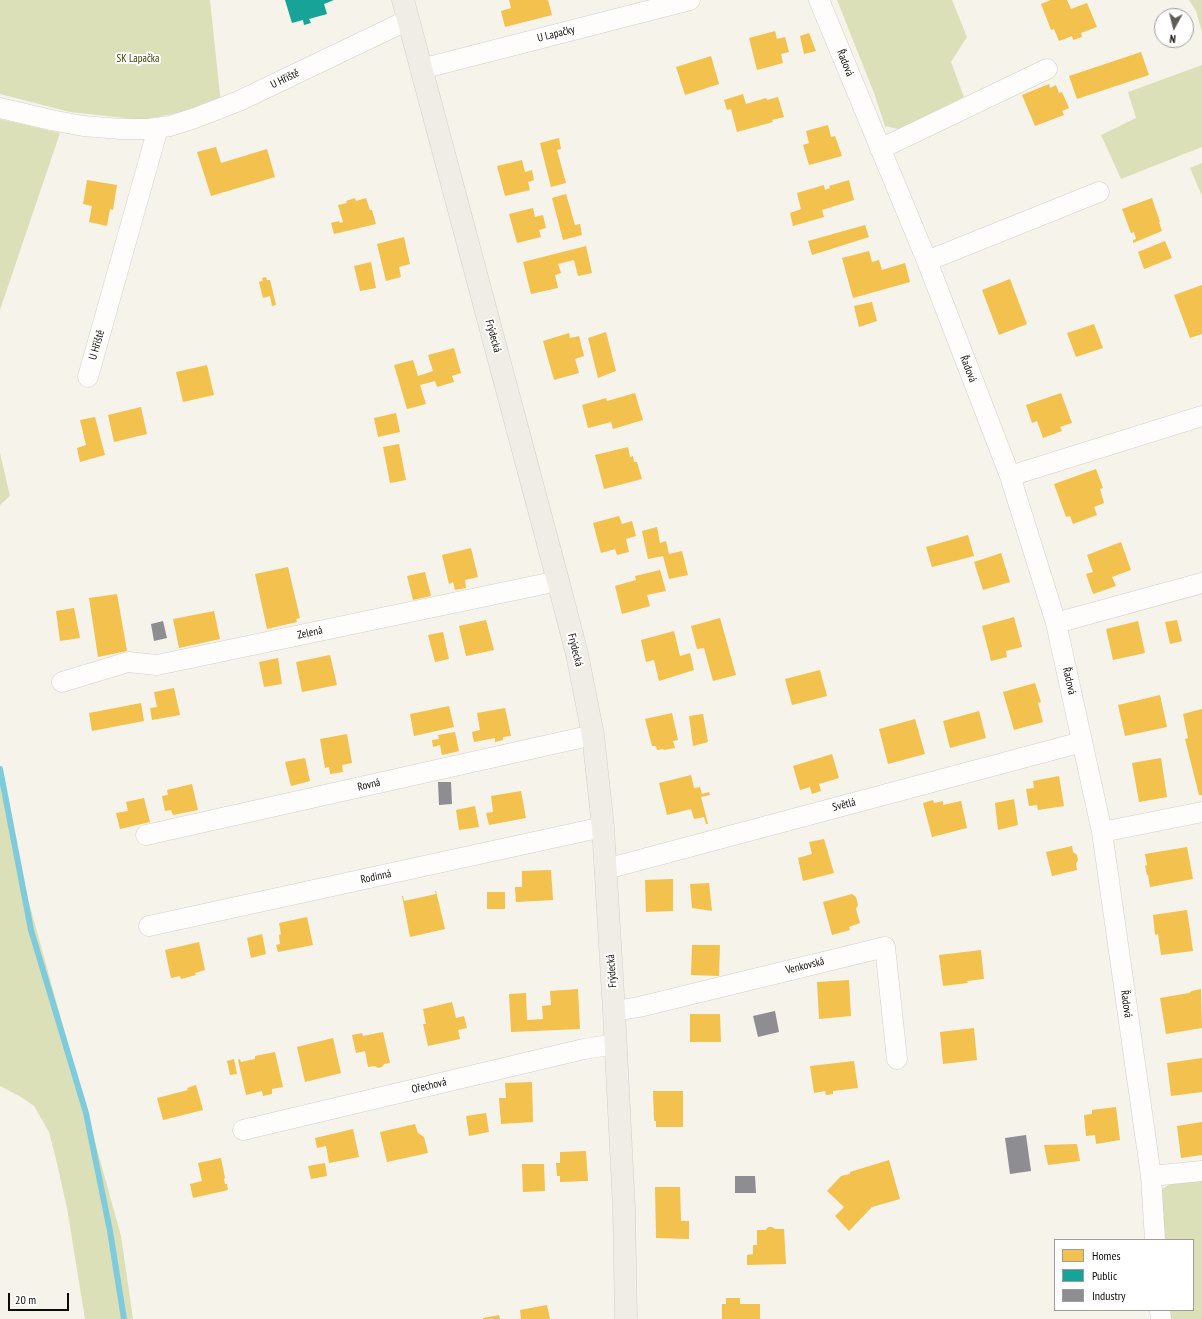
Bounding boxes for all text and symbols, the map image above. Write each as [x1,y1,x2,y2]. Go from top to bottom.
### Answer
north arrow [1154,8,1194,48]
street label: U Lapačky [536,23,576,45]
text: N [1169,32,1176,46]
street label: Řadová [834,48,856,78]
park label: SK Lapačka [116,52,160,66]
street label: U Hřiště [268,66,302,92]
street label: Frýdecká [482,318,504,354]
street label: U Hřiště [86,328,108,362]
street label: Řadová [957,354,979,384]
street label: Zelená [296,624,324,642]
street label: Frýdecká [565,632,585,668]
street label: Řadová [1059,666,1079,696]
street label: Rovná [356,776,382,794]
street label: Světlá [831,796,857,814]
street label: Rodinná [360,867,392,887]
street label: Frýdecká [604,954,620,988]
street label: Venkovská [784,955,826,977]
street label: Řadová [1118,989,1134,1019]
street label: Ořechová [410,1076,448,1096]
legend [1054,1239,1194,1311]
text: Homes [1092,1248,1120,1263]
text: Public [1092,1268,1117,1283]
scale bar [10,1285,71,1311]
text: Industry [1092,1288,1126,1303]
text: 20 m [15,1292,36,1307]

